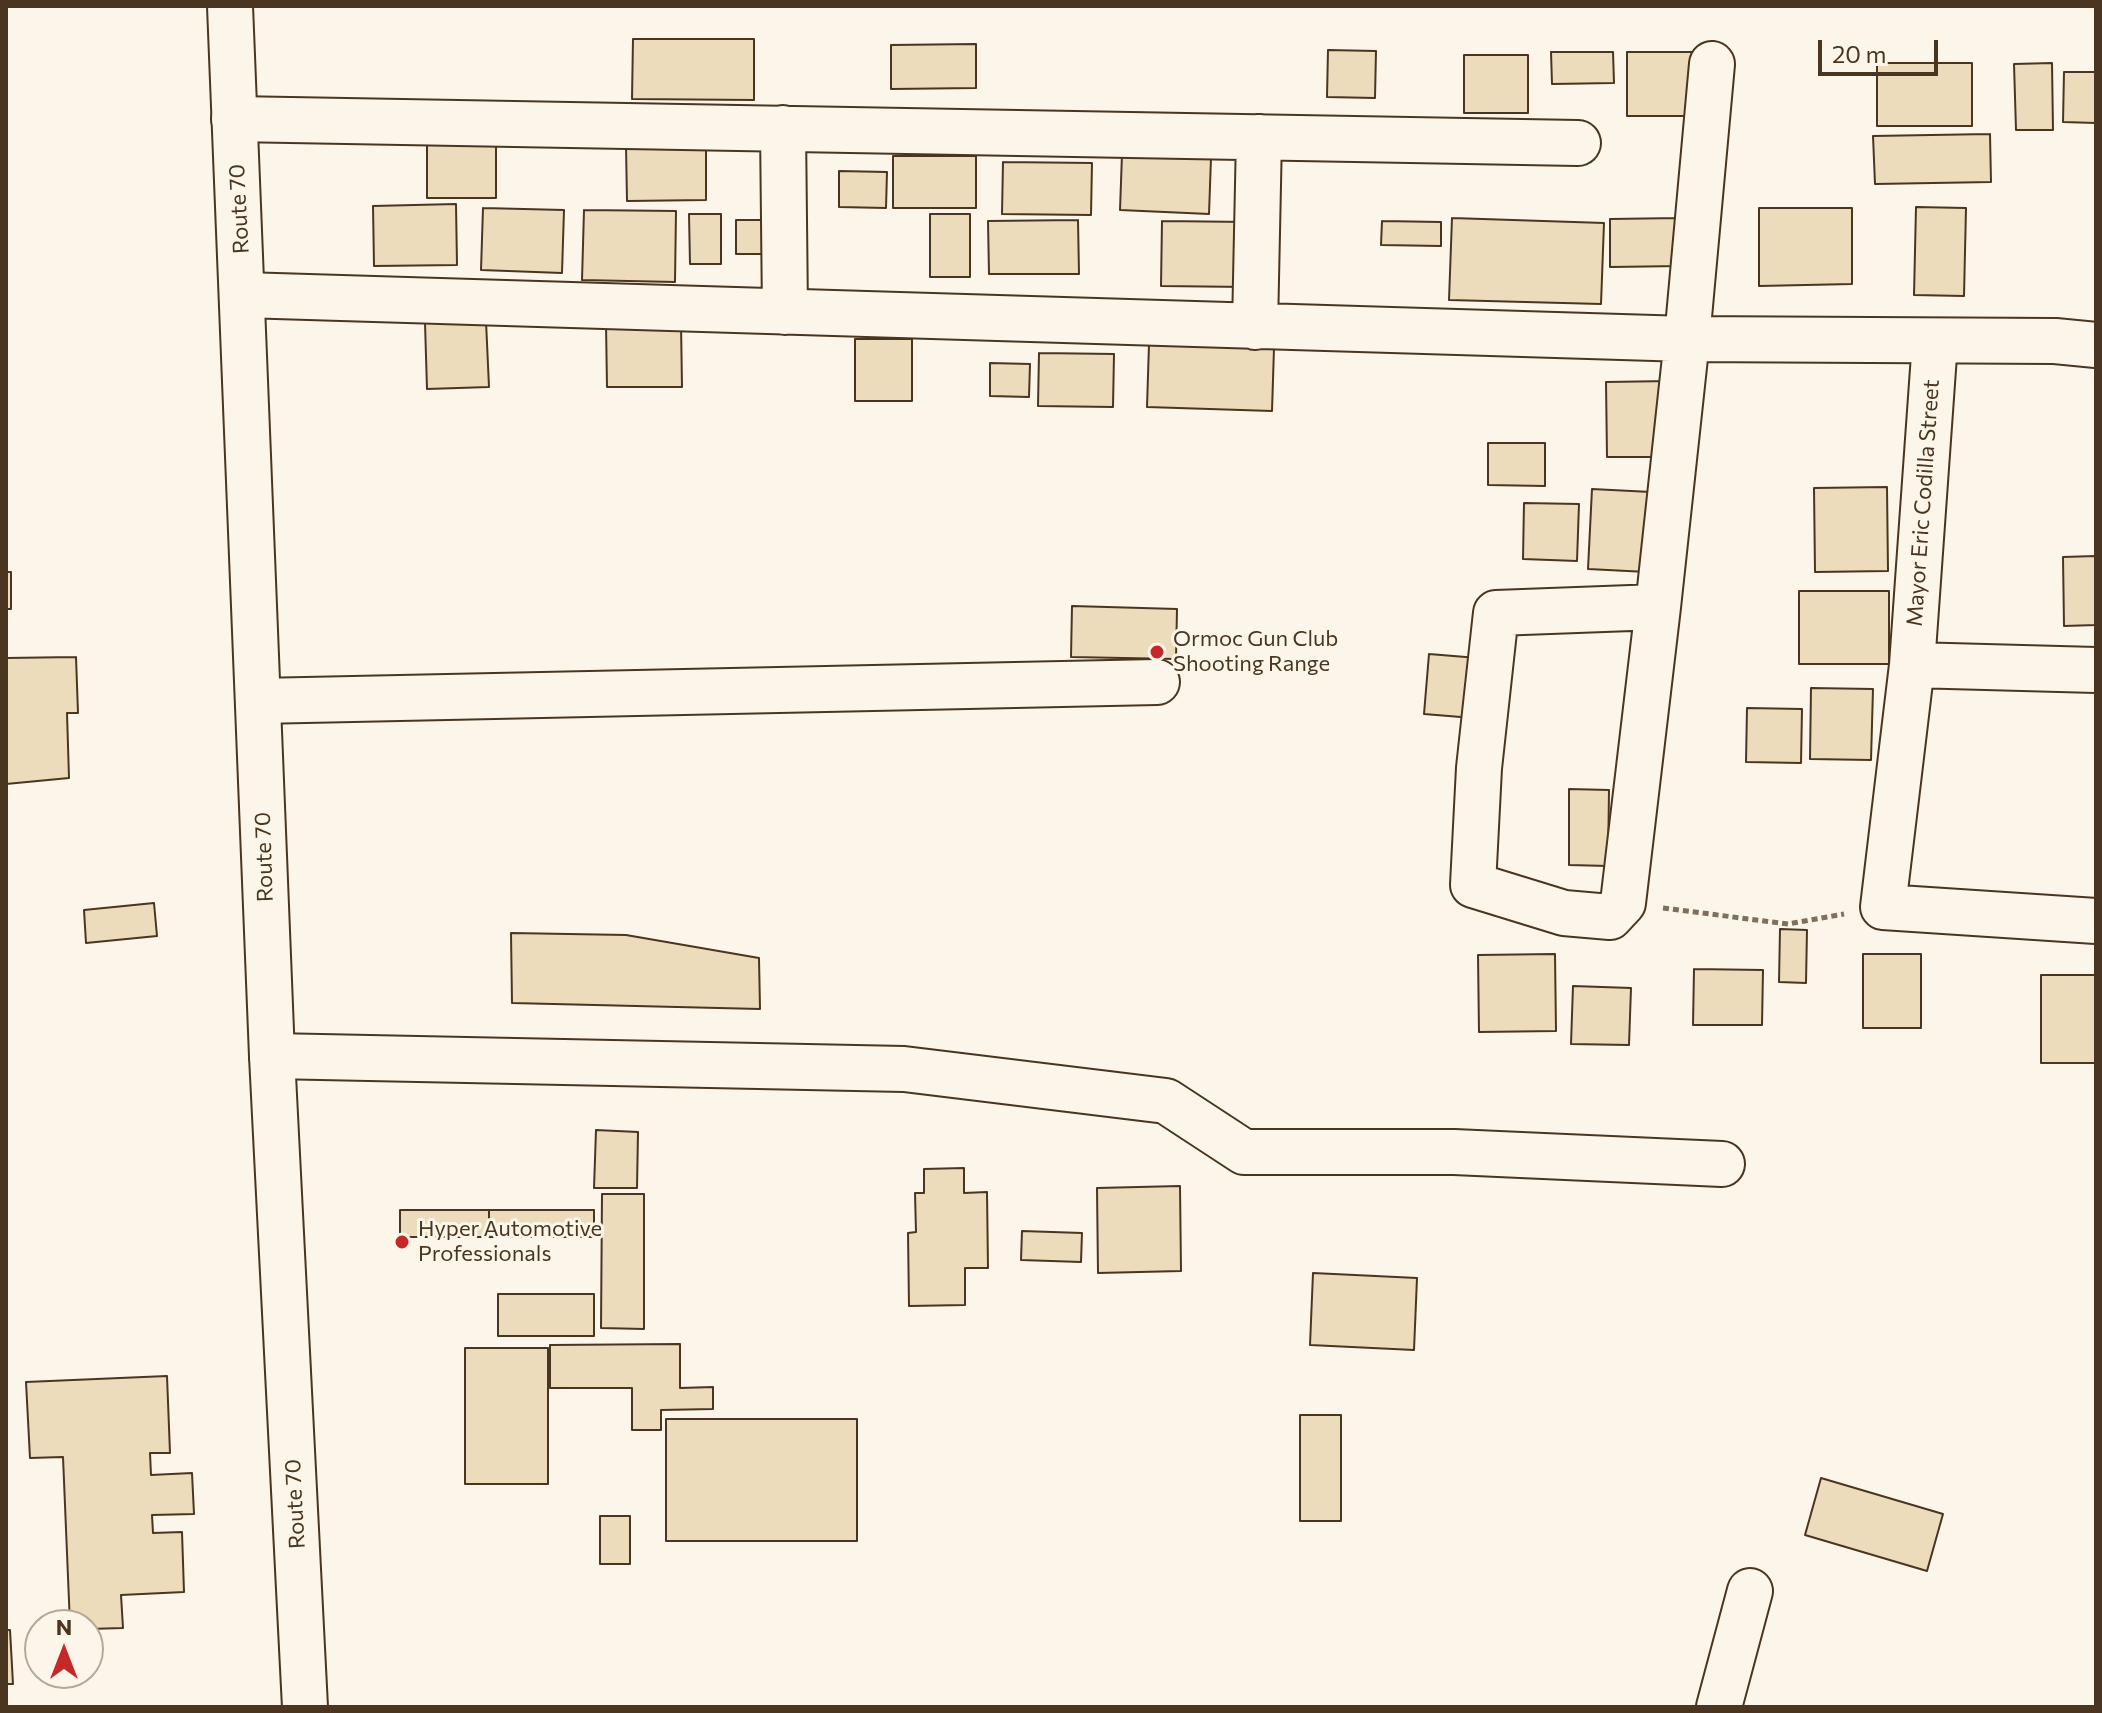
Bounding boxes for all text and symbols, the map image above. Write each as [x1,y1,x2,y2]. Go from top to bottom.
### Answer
scale bar [1822,24,1942,74]
text: 20 m [1832,39,1886,68]
street label: Route 70 [223,163,255,255]
street label: Mayor Eric Codilla Street [1901,379,1945,627]
place label: Ormoc Gun Club Shooting Range [1173,626,1338,678]
marker: Ormoc Gun Club Shooting Range [1148,643,1166,661]
street label: Route 70 [249,812,279,902]
place label: Hyper Automotive Professionals [418,1216,602,1268]
marker: Hyper Automotive Professionals [393,1233,411,1251]
street label: Route 70 [279,1458,311,1550]
north arrow [24,1609,104,1689]
text: N [56,1613,72,1640]

